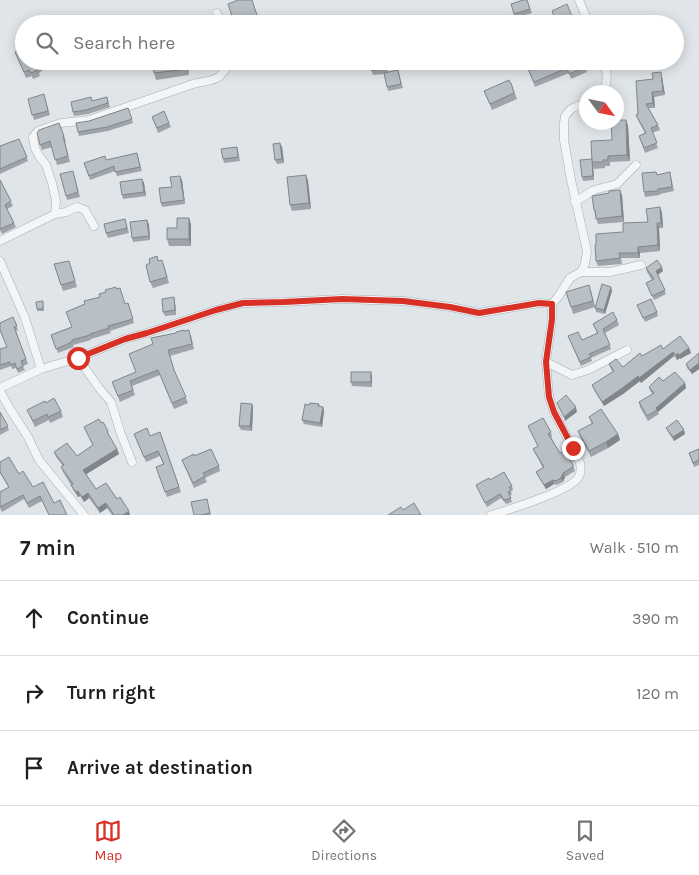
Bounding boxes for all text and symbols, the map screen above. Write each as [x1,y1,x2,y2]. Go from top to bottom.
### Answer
search box [15,15,684,70]
icon: search [33,29,61,57]
text: Search here [73,32,175,54]
north arrow [579,85,624,130]
route start [67,347,90,370]
route end [562,437,585,460]
text: 7 min [20,536,76,560]
text: Walk · 510 m [590,538,679,557]
icon: ahead [20,604,48,632]
text: Continue [67,607,149,629]
text: 390 m [632,609,679,628]
icon: right [20,679,48,707]
text: Turn right [67,682,156,704]
text: 120 m [636,684,679,703]
icon: arrive [20,754,48,782]
text: Arrive at destination [67,757,253,779]
tab: Map [94,817,122,864]
tab: Directions [311,817,377,864]
tab: Saved [566,817,605,864]

